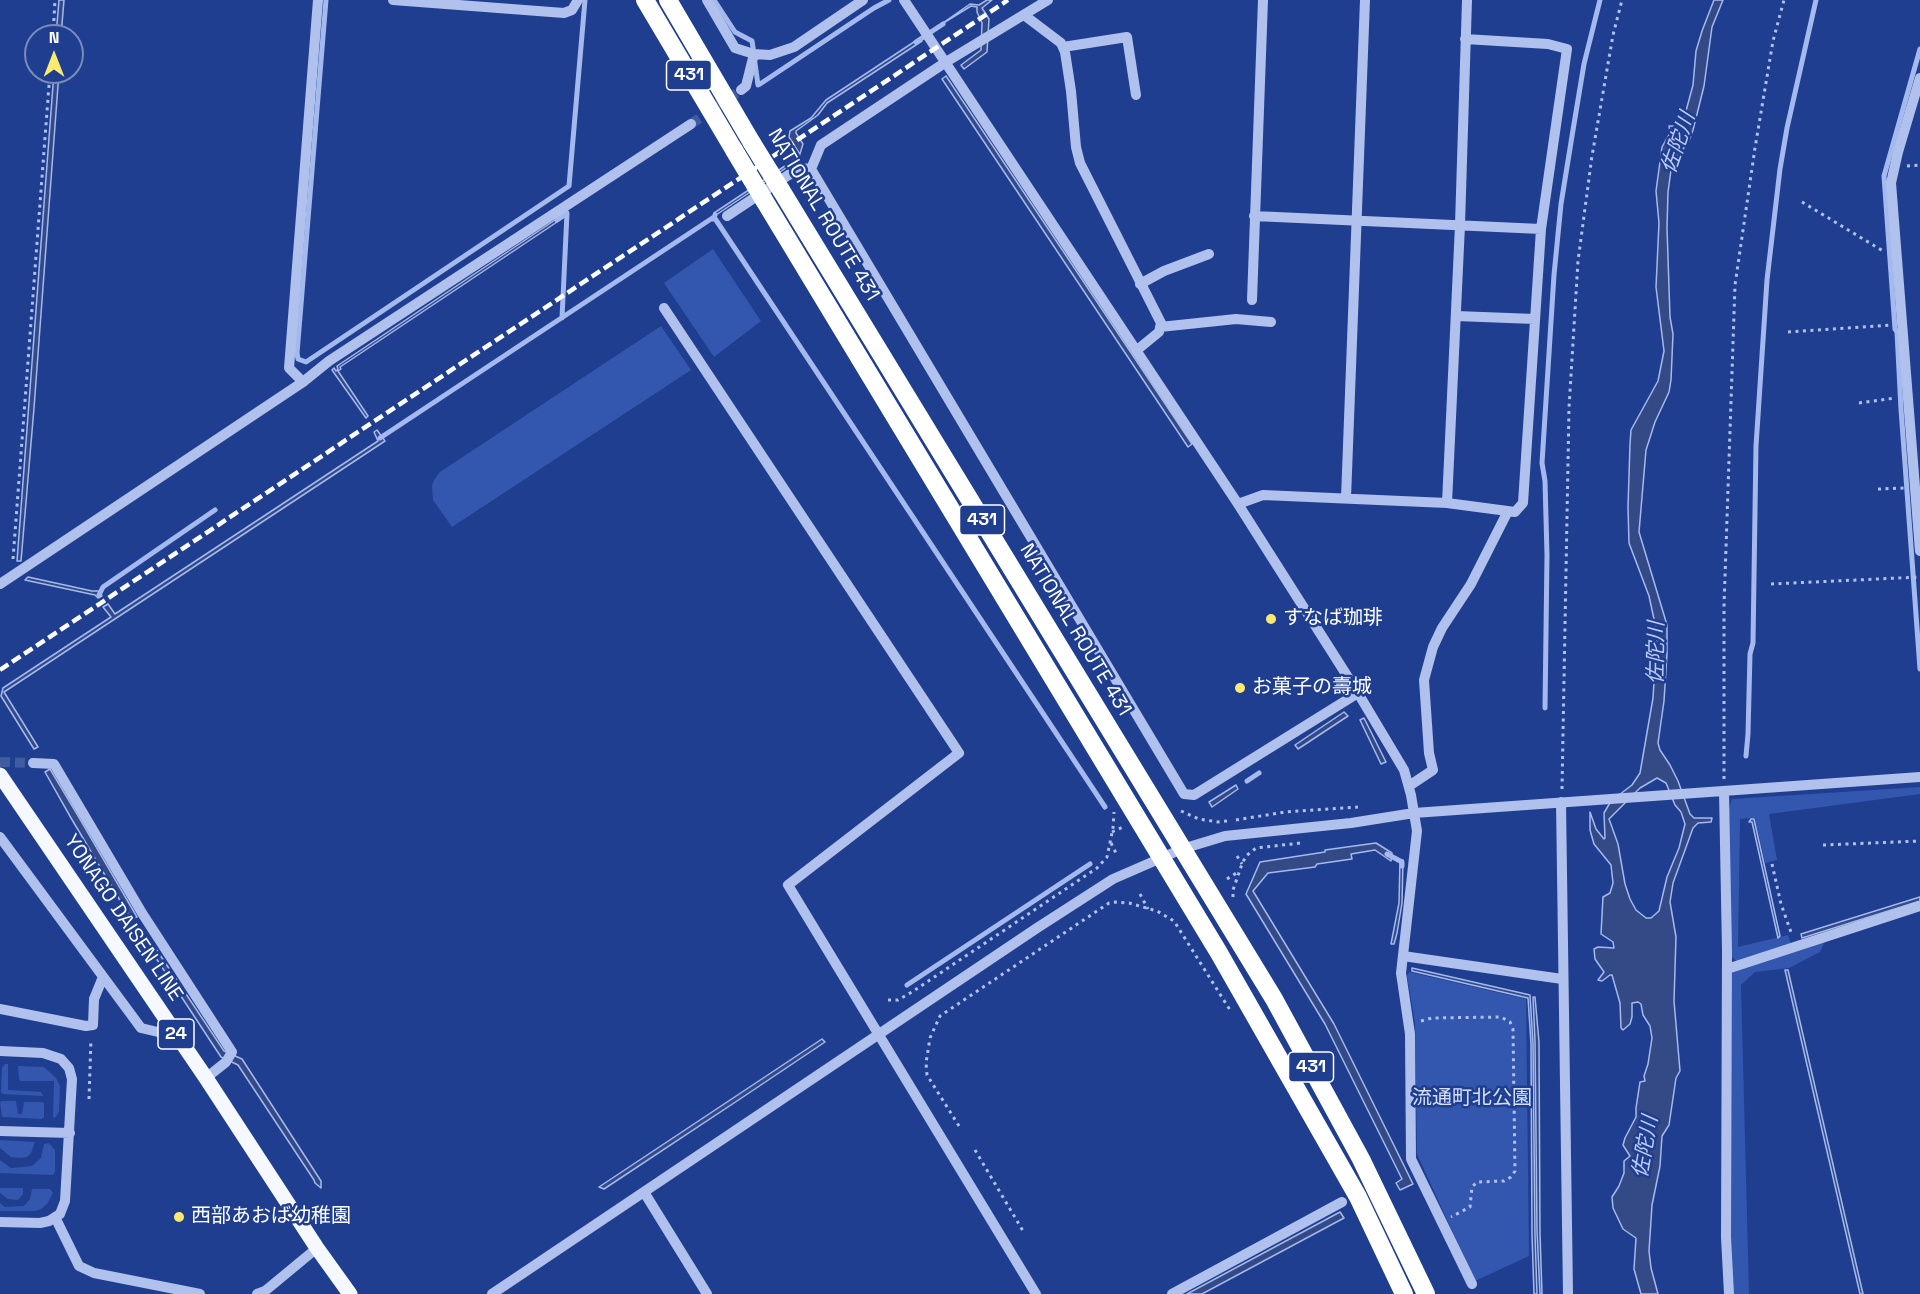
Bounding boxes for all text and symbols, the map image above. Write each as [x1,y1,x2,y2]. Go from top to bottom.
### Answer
north arrow [24,24,84,84]
text: N [49,27,59,48]
road number: 431 [666,60,712,90]
water label: 佐陀川 [1657,109,1701,177]
street label: NATIONAL ROUTE 431 [762,125,884,305]
road number: 431 [960,505,1004,535]
street label: NATIONAL ROUTE 431 [1014,540,1136,720]
place label: すなば珈琲 [1283,607,1383,631]
marker: すなば珈琲 [1264,612,1278,626]
water label: 佐陀川 [1644,621,1670,685]
place label: お菓子の壽城 [1252,676,1372,700]
marker: お菓子の壽城 [1233,681,1247,695]
street label: YONAGO DAISEN LINE [58,830,188,1006]
road number: 24 [158,1019,194,1049]
road number: 431 [1288,1052,1334,1082]
park label: 流通町北公園 [1412,1087,1532,1111]
water label: 佐陀川 [1628,1114,1664,1180]
place label: 西部あおば幼稚園 [191,1205,351,1229]
marker: 西部あおば幼稚園 [172,1210,186,1224]

